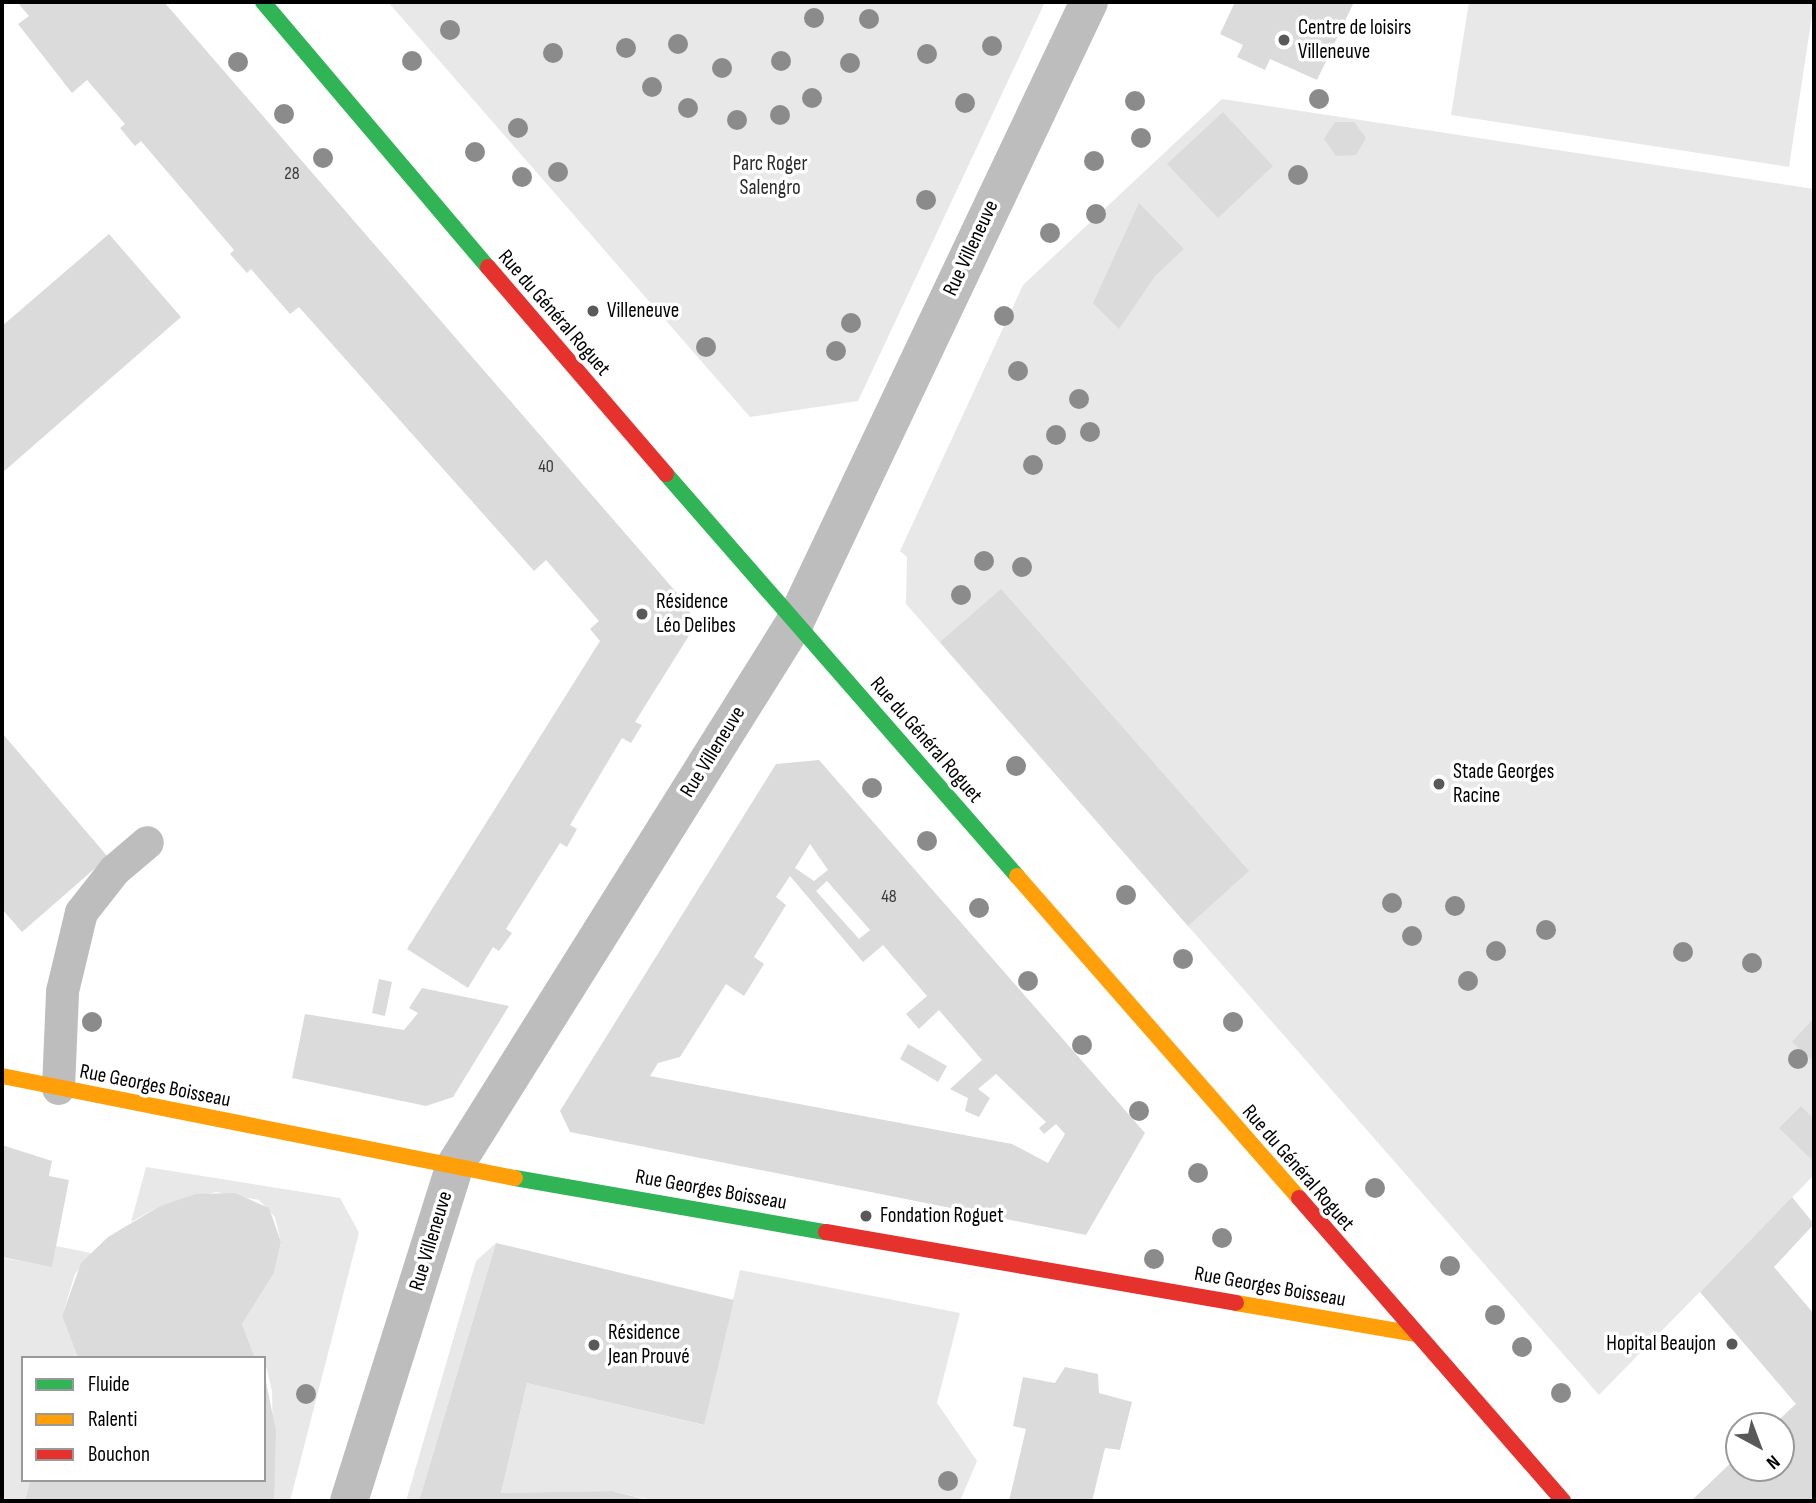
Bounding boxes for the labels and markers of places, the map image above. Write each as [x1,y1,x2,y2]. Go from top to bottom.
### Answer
place label: Centre de loisirs Villeneuve [1298,15,1411,65]
marker: Centre de loisirs Villeneuve [1276,32,1292,48]
place label: Villeneuve [607,298,679,324]
marker: Villeneuve [585,303,601,319]
place label: Résidence Léo Delibes [656,589,736,639]
marker: Résidence Léo Delibes [634,606,650,622]
place label: Stade Georges Racine [1453,759,1554,809]
marker: Stade Georges Racine [1431,776,1447,792]
place label: Fondation Roguet [880,1203,1004,1229]
marker: Fondation Roguet [858,1208,874,1224]
place label: Résidence Jean Prouvé [608,1320,690,1370]
place label: Hopital Beaujon [1606,1331,1716,1357]
marker: Hopital Beaujon [1722,1334,1742,1354]
marker: Résidence Jean Prouvé [586,1337,602,1353]

